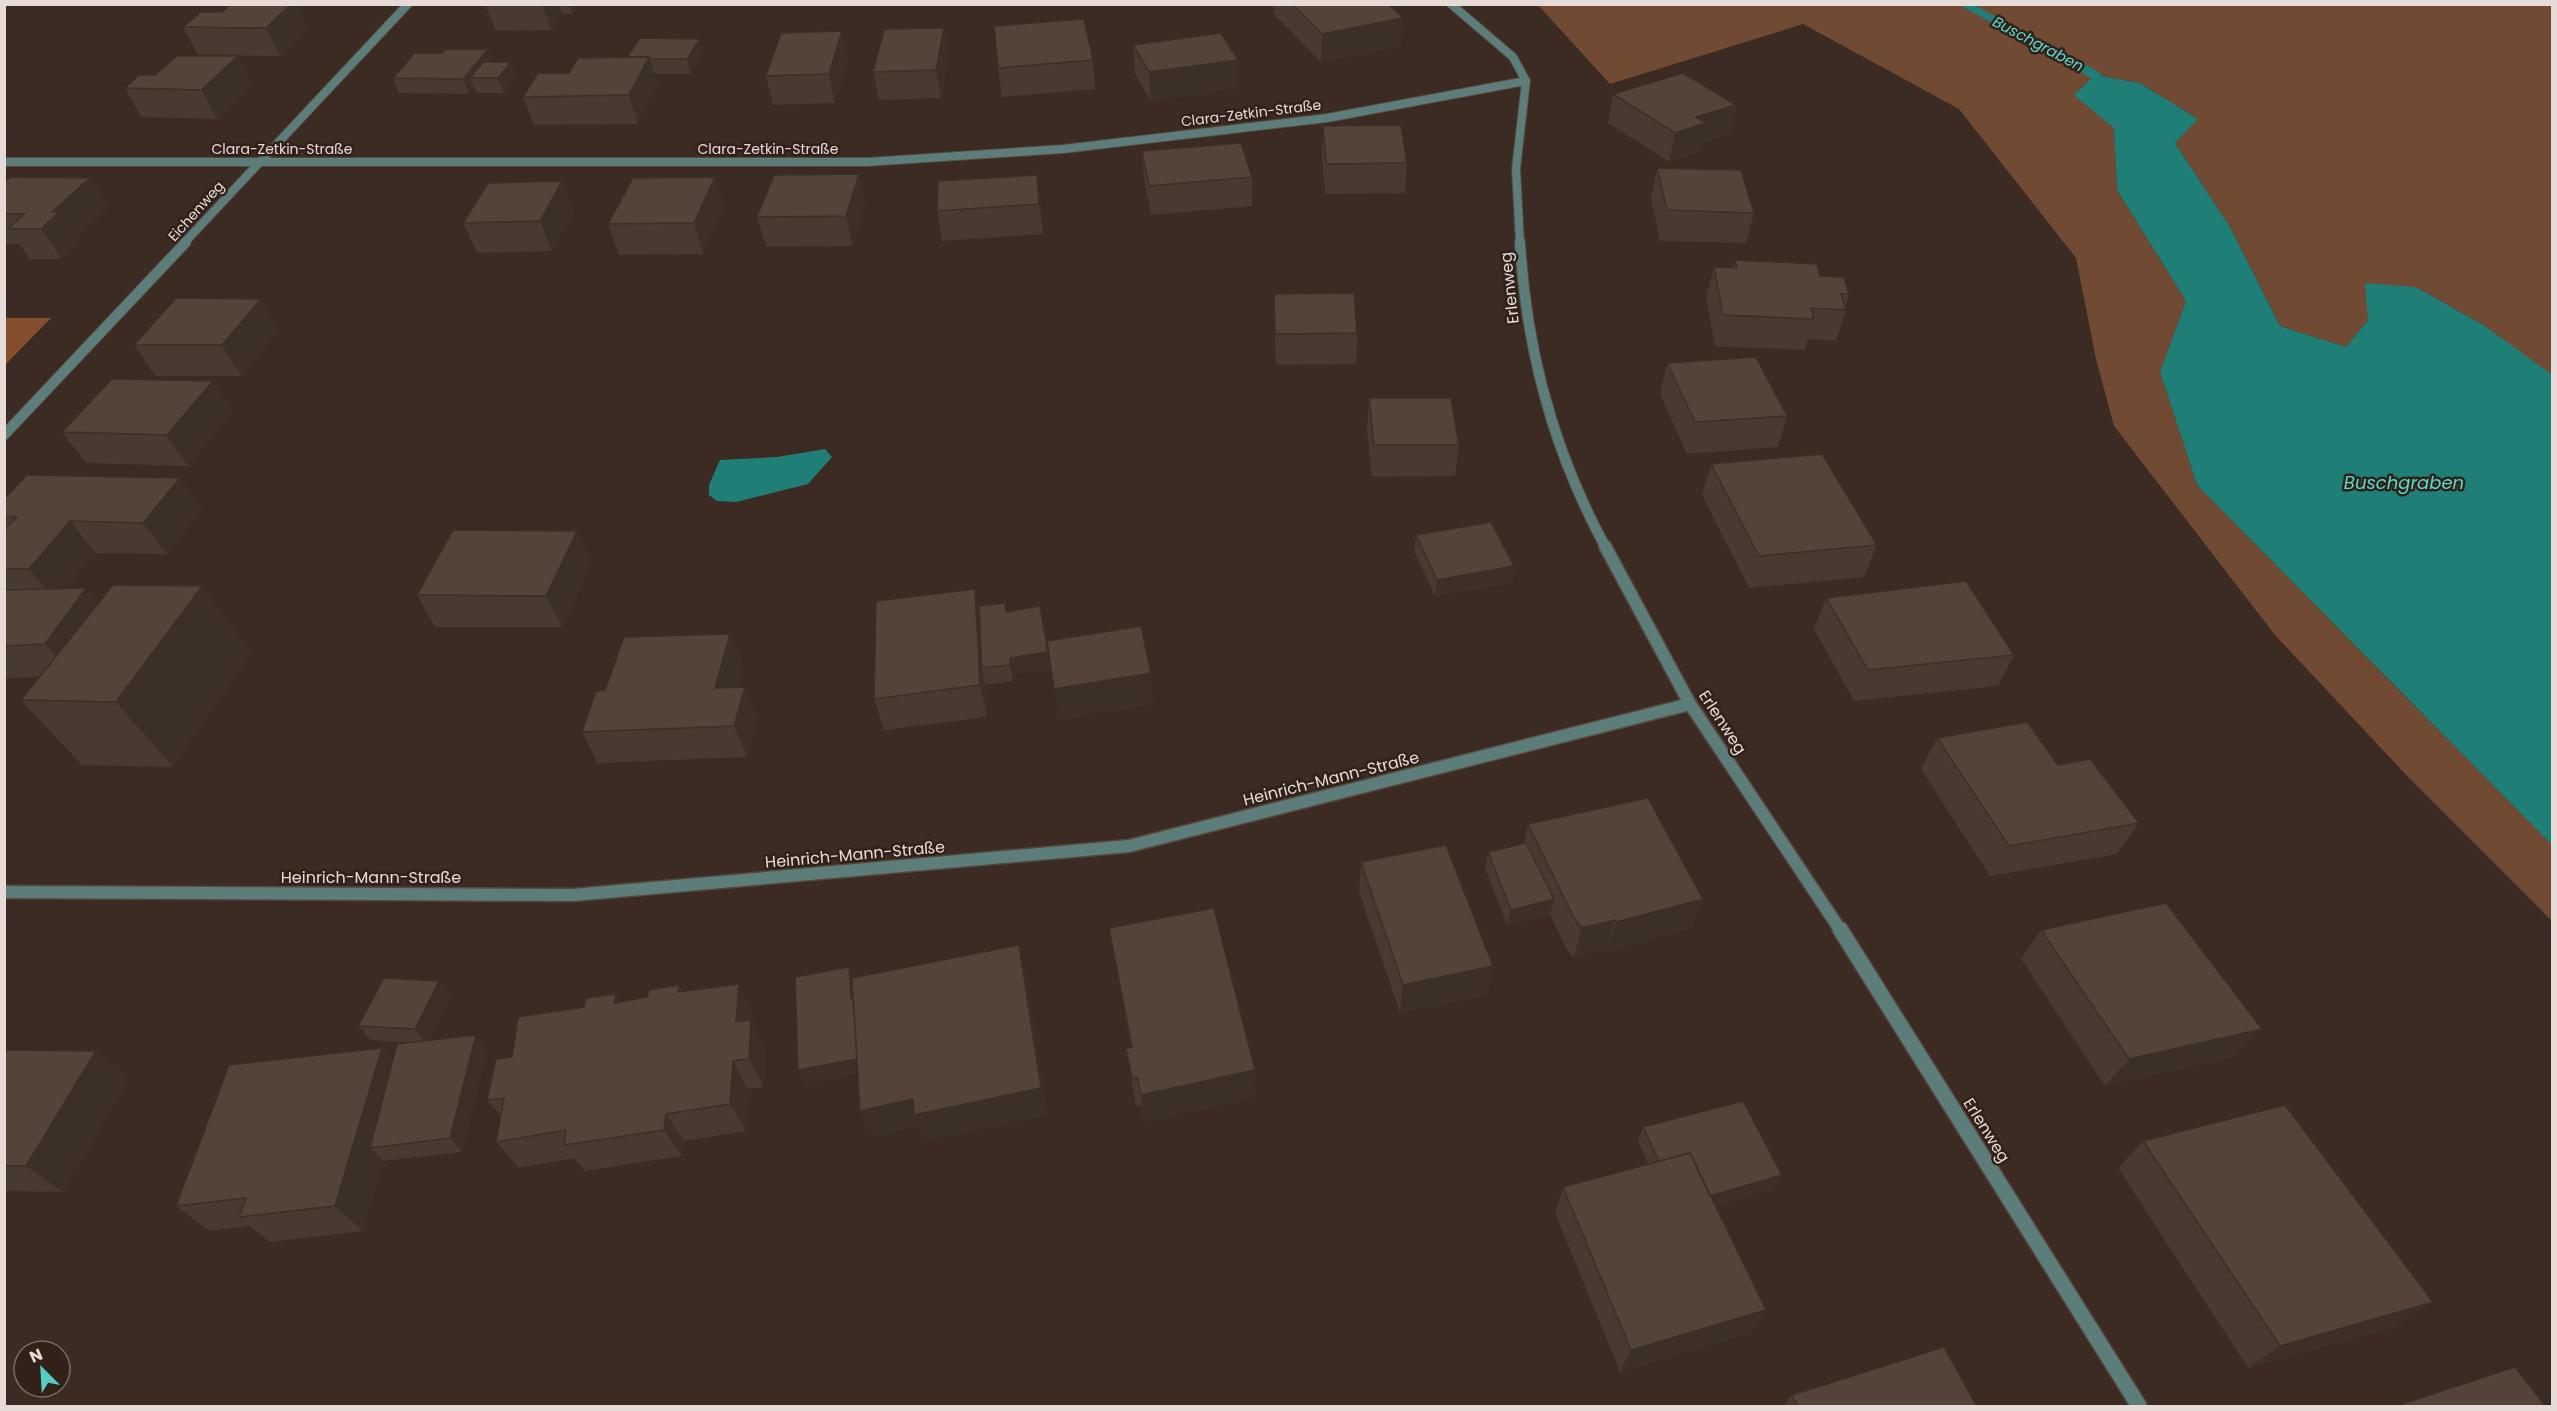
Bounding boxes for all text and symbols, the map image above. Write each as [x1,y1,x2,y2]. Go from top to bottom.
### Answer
water label: Buschgraben [1989,11,2087,76]
street label: Clara-Zetkin-Straße [1180,94,1323,132]
street label: Clara-Zetkin-Straße [211,139,353,159]
street label: Clara-Zetkin-Straße [697,139,839,159]
street label: Eichenweg [163,176,229,246]
street label: Erlenweg [1494,251,1525,325]
water label: Buschgraben [2344,470,2464,495]
street label: Erlenweg [1693,686,1752,759]
street label: Heinrich-Mann-Straße [1241,745,1422,811]
street label: Heinrich-Mann-Straße [764,835,946,874]
street label: Heinrich-Mann-Straße [281,866,461,889]
street label: Erlenweg [1958,1094,2015,1167]
north arrow [12,1339,72,1399]
text: N [26,1343,46,1369]

